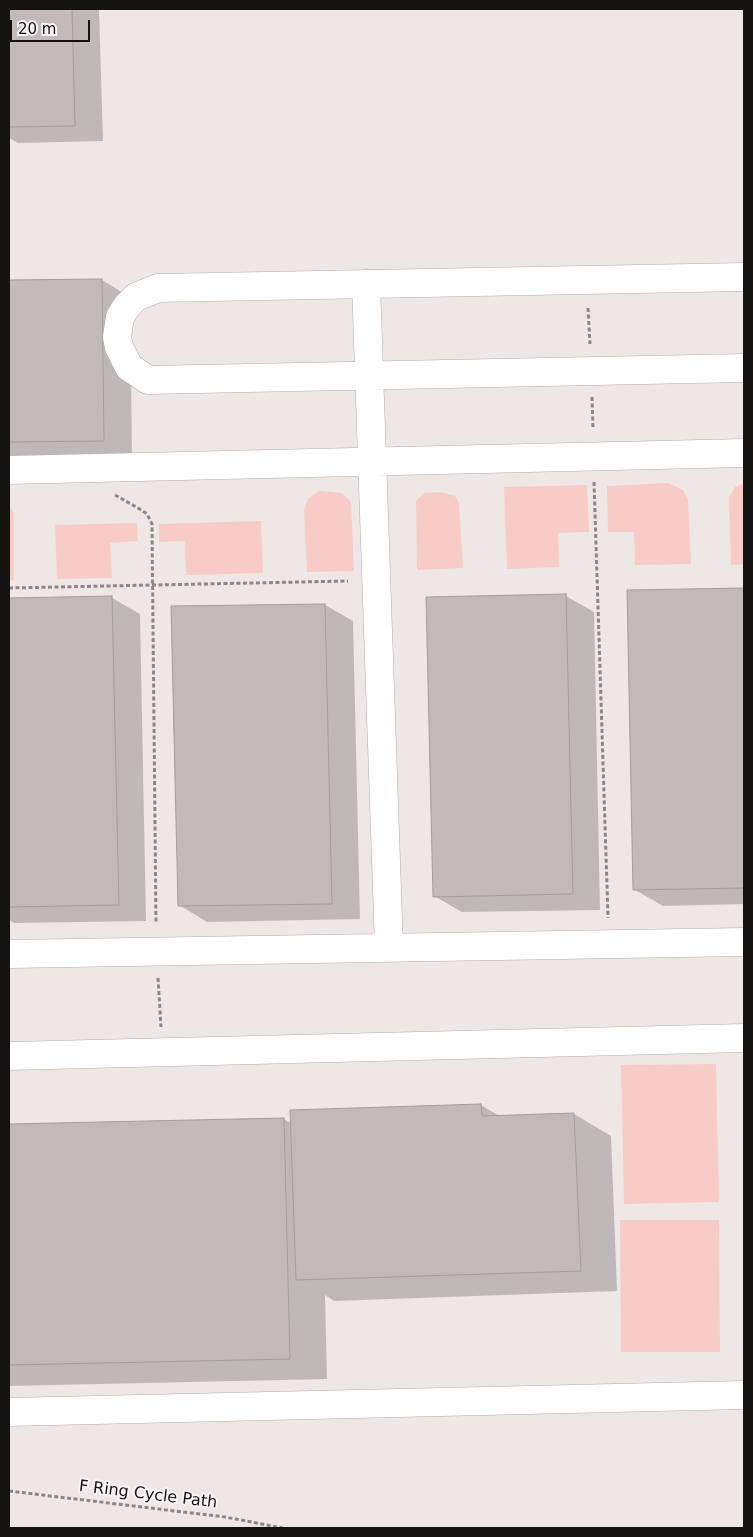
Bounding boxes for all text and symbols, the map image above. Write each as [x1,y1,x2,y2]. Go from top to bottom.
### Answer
scale bar [12,10,92,42]
text: 20 m [18,20,56,38]
street label: F Ring Cycle Path [78,1477,218,1513]

